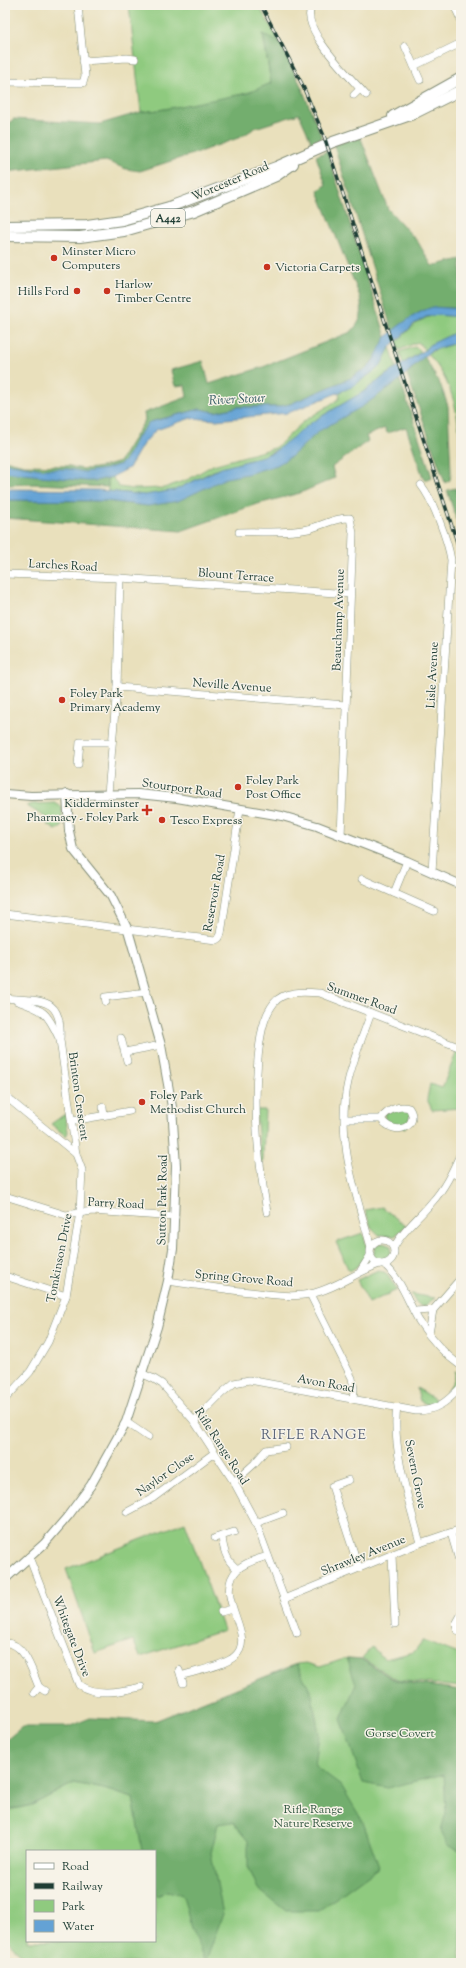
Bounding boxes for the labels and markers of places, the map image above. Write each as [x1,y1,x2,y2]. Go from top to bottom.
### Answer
place label: Minster Micro Computers [62,243,136,275]
marker: Minster Micro Computers [49,253,59,263]
place label: Victoria Carpets [275,259,360,277]
marker: Victoria Carpets [262,262,272,272]
place label: Harlow Timber Centre [115,276,192,308]
place label: Hills Ford [18,283,69,301]
marker: Hills Ford [72,286,82,296]
marker: Harlow Timber Centre [102,286,112,296]
place label: Foley Park Primary Academy [70,685,161,717]
marker: Foley Park Primary Academy [57,695,67,705]
place label: Foley Park Post Office [246,772,302,804]
marker: Foley Park Post Office [233,782,243,792]
place label: Kidderminster Pharmacy - Foley Park [27,795,139,827]
marker: Kidderminster Pharmacy - Foley Park [142,805,152,815]
place label: Tesco Express [170,812,242,830]
marker: Tesco Express [157,815,167,825]
place label: Foley Park Methodist Church [150,1087,246,1119]
marker: Foley Park Methodist Church [137,1097,147,1107]

